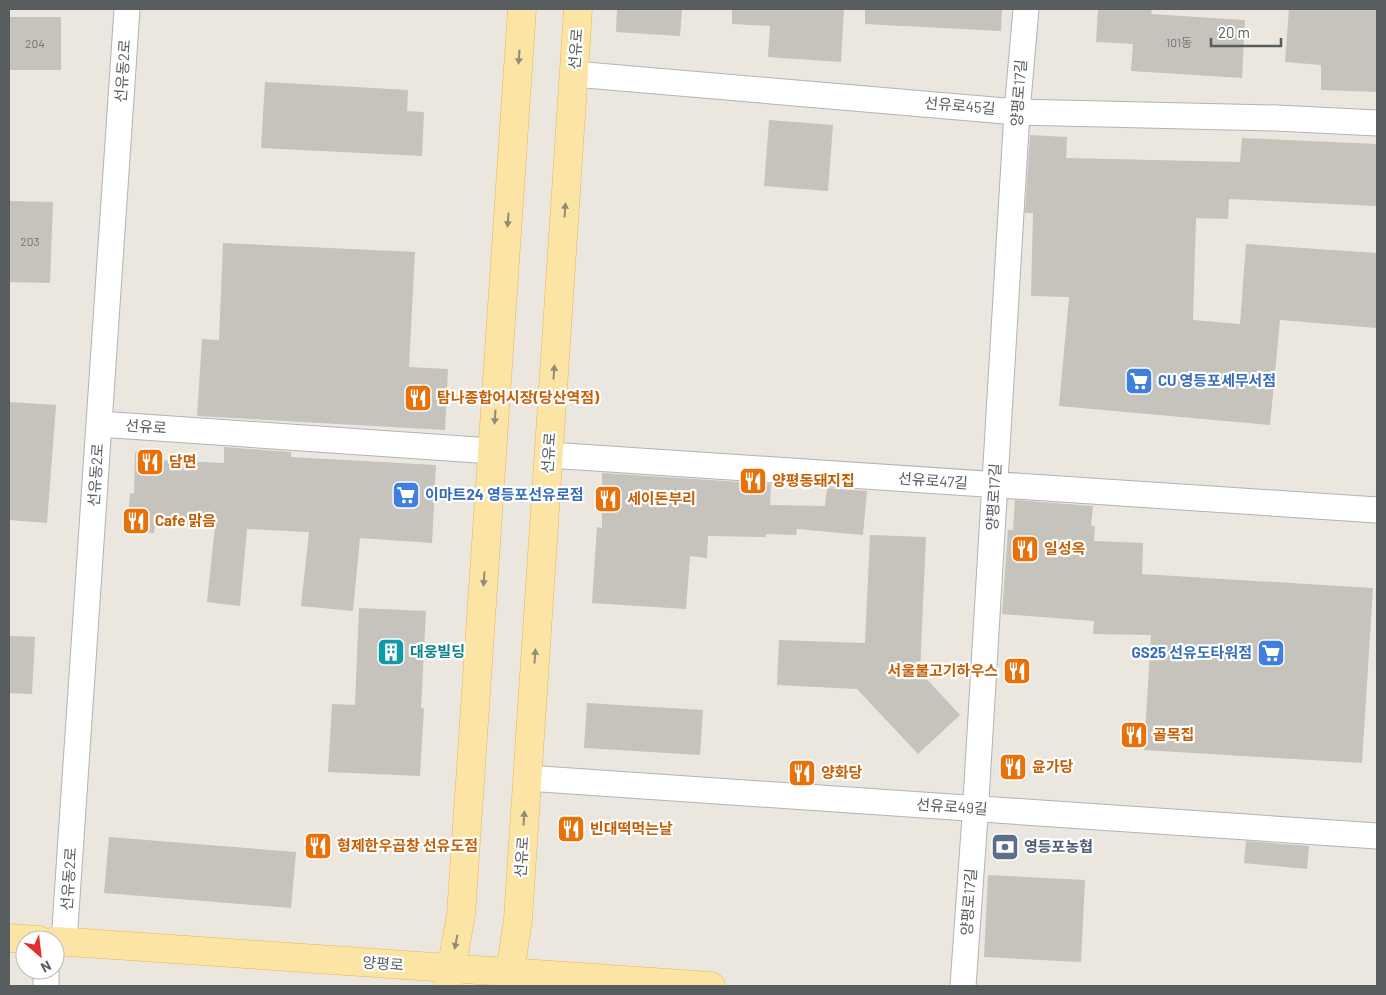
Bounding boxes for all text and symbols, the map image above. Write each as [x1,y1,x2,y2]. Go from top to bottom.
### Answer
scale bar [1211,15,1281,47]
text: 20 m [1218,23,1250,41]
street label: 선유로 [565,28,585,70]
house number: 101동 [1166,35,1192,49]
house number: 204 [25,36,45,50]
street label: 선유동2로 [111,39,133,103]
one-way arrow [515,50,523,66]
street label: 양평로17길 [1007,59,1029,127]
street label: 선유로45길 [924,93,996,117]
one-way arrow [561,202,569,218]
one-way arrow [504,212,512,228]
house number: 203 [20,234,40,248]
one-way arrow [550,364,558,380]
supermarket icon: CU 영등포세무서점 [1124,366,1154,396]
place label: CU 영등포세무서점 [1158,371,1276,389]
restaurant icon: 탐나종합어시장(당산역점) [403,383,433,413]
place label: 탐나종합어시장(당산역점) [437,388,600,406]
one-way arrow [490,409,498,425]
street label: 선유로 [125,416,167,436]
street label: 선유로 [538,432,558,474]
street label: 선유동2로 [84,443,106,507]
restaurant icon: 담면 [135,447,165,477]
place label: 담면 [169,452,197,470]
street label: 양평로17길 [982,463,1004,531]
restaurant icon: 양평동돼지집 [738,466,768,496]
street label: 선유로47길 [897,469,969,491]
place label: 양평동돼지집 [772,471,855,489]
supermarket icon: 이마트24 영등포선유로점 [391,480,421,510]
restaurant icon: 세이돈부리 [593,484,623,514]
place label: 이마트24 영등포선유로점 [425,485,583,503]
place label: 세이돈부리 [627,489,696,507]
restaurant icon: Cafe 맑음 [121,506,151,536]
place label: Cafe 맑음 [155,511,216,529]
restaurant icon: 일성옥 [1010,534,1040,564]
place label: 일성옥 [1044,539,1086,557]
one-way arrow [479,571,487,587]
building icon: 대웅빌딩 [376,637,406,667]
supermarket icon: GS25 선유도타워점 [1256,638,1286,668]
place label: 대웅빌딩 [410,642,465,660]
place label: GS25 선유도타워점 [1132,643,1252,661]
one-way arrow [532,648,540,664]
restaurant icon: 서울불고기하우스 [1002,656,1032,686]
place label: 서울불고기하우스 [888,661,998,679]
restaurant icon: 골목집 [1119,720,1149,750]
place label: 골목집 [1153,725,1194,743]
restaurant icon: 윤가당 [998,752,1028,782]
place label: 윤가당 [1032,757,1074,775]
restaurant icon: 양화당 [787,758,817,788]
place label: 양화당 [821,763,863,781]
street label: 선유로49길 [916,795,988,817]
one-way arrow [521,810,529,826]
restaurant icon: 빈대떡먹는날 [556,814,586,844]
place label: 빈대떡먹는날 [590,819,673,837]
restaurant icon: 형제한우곱창 선유도점 [303,831,333,861]
bank icon: 영등포농협 [990,832,1020,862]
place label: 형제한우곱창 선유도점 [337,836,478,854]
street label: 선유로 [511,836,531,878]
place label: 영등포농협 [1024,837,1093,855]
street label: 선유동2로 [57,847,79,911]
street label: 양평로17길 [957,868,979,936]
north arrow [15,930,65,980]
one-way arrow [451,934,459,950]
street label: 양평로 [362,953,404,973]
text: N [38,957,54,977]

